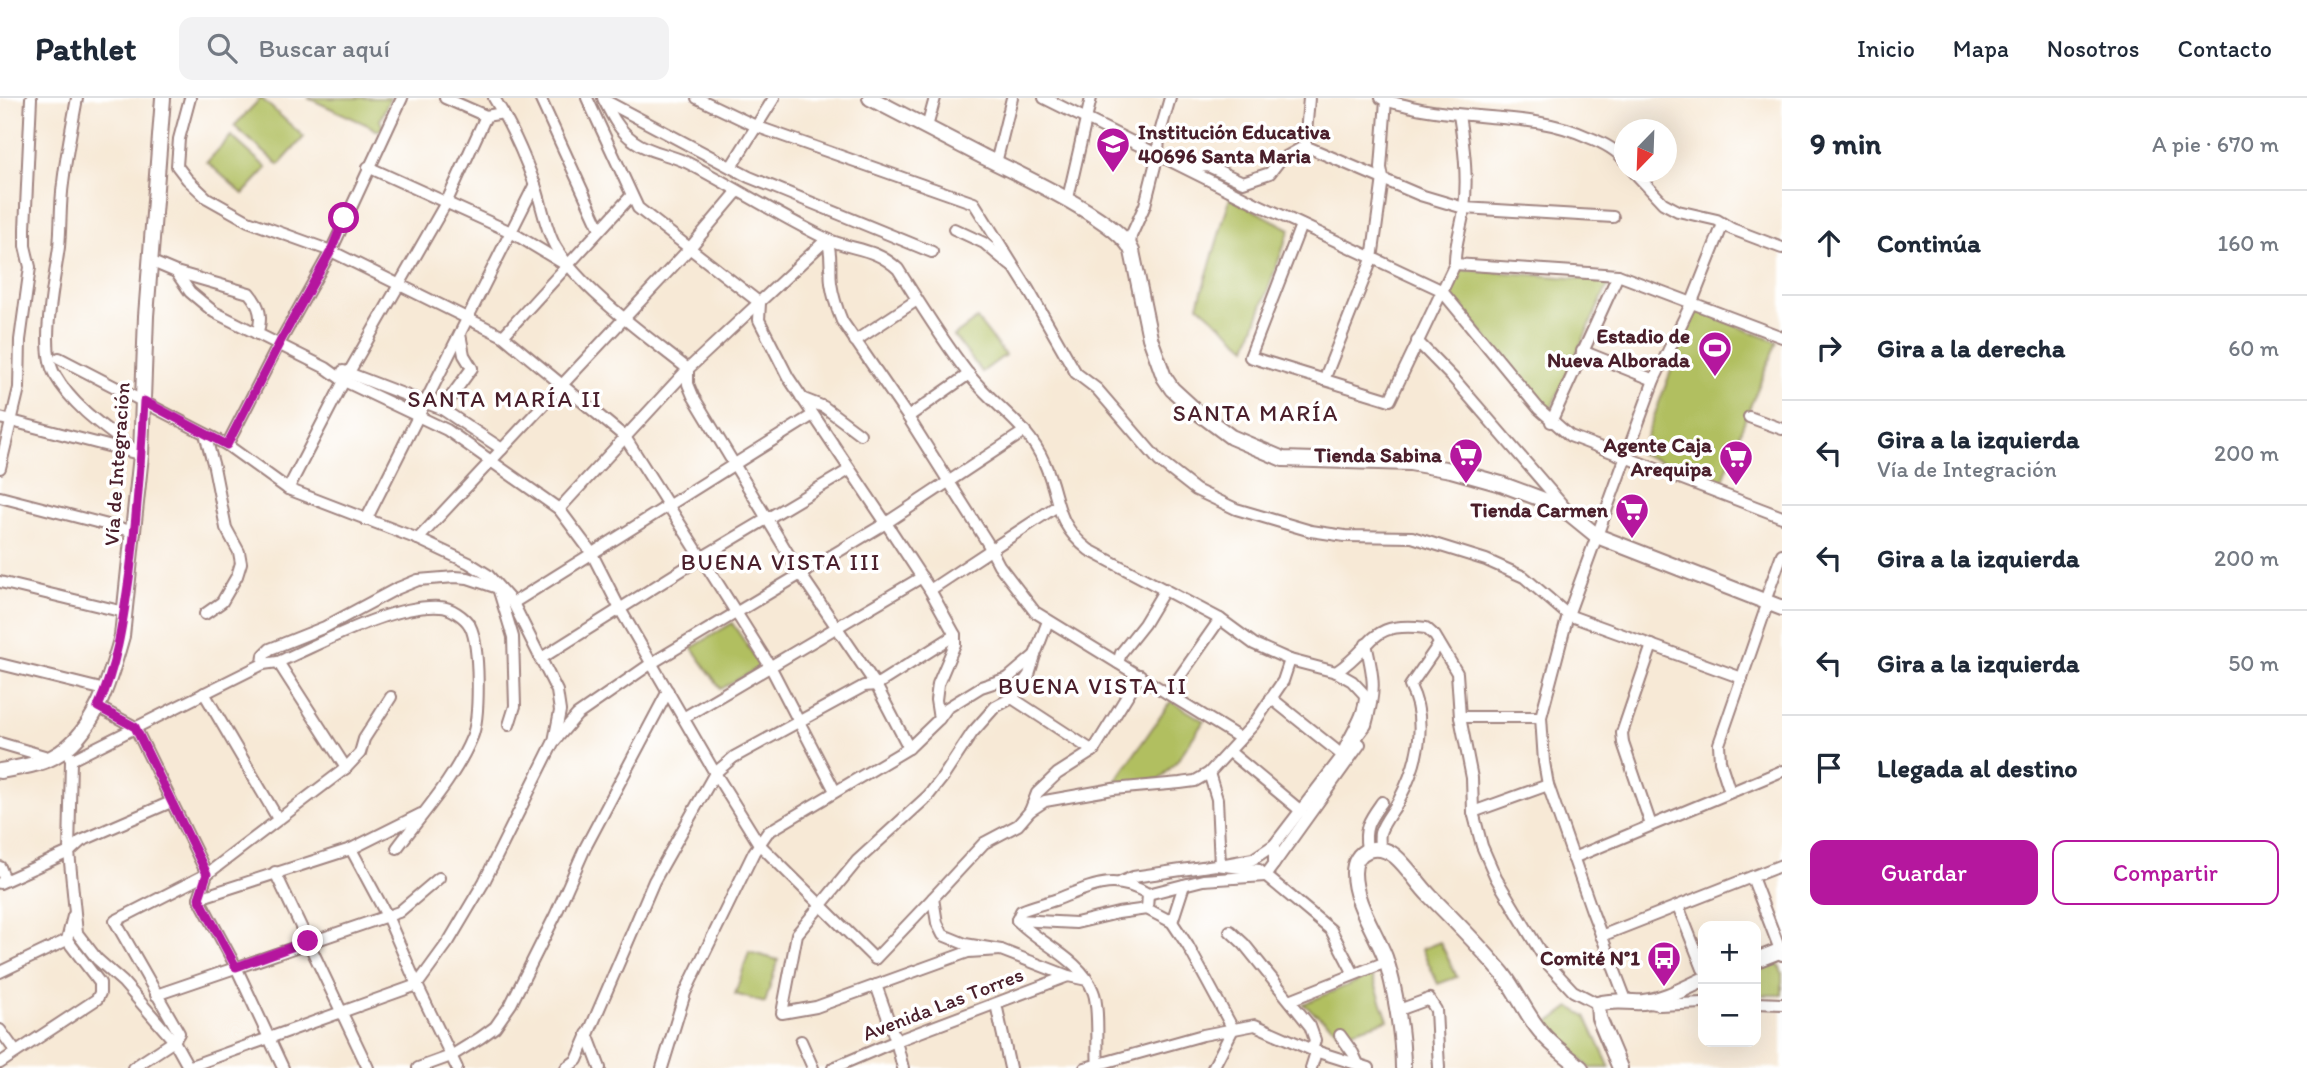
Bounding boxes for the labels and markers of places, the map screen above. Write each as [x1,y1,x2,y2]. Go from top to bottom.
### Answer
place label: Institución Educativa 40696 Santa Maria [1138,119,1331,168]
school or university icon: Institución Educativa 40696 Santa Maria [1094,125,1132,174]
place label: Estadio de Nueva Alborada [1547,323,1691,372]
sports icon: Estadio de Nueva Alborada [1696,329,1734,378]
place label: Agente Caja Arequipa [1602,432,1713,482]
supermarket icon: Tienda Sabina [1447,436,1485,485]
supermarket icon: Agente Caja Arequipa [1717,438,1755,487]
place label: Tienda Sabina [1313,442,1443,467]
supermarket icon: Tienda Carmen [1613,491,1651,540]
place label: Tienda Carmen [1470,497,1609,522]
bus stop icon: Comité N°1 [1645,939,1683,988]
place label: Comité N°1 [1540,945,1640,970]

